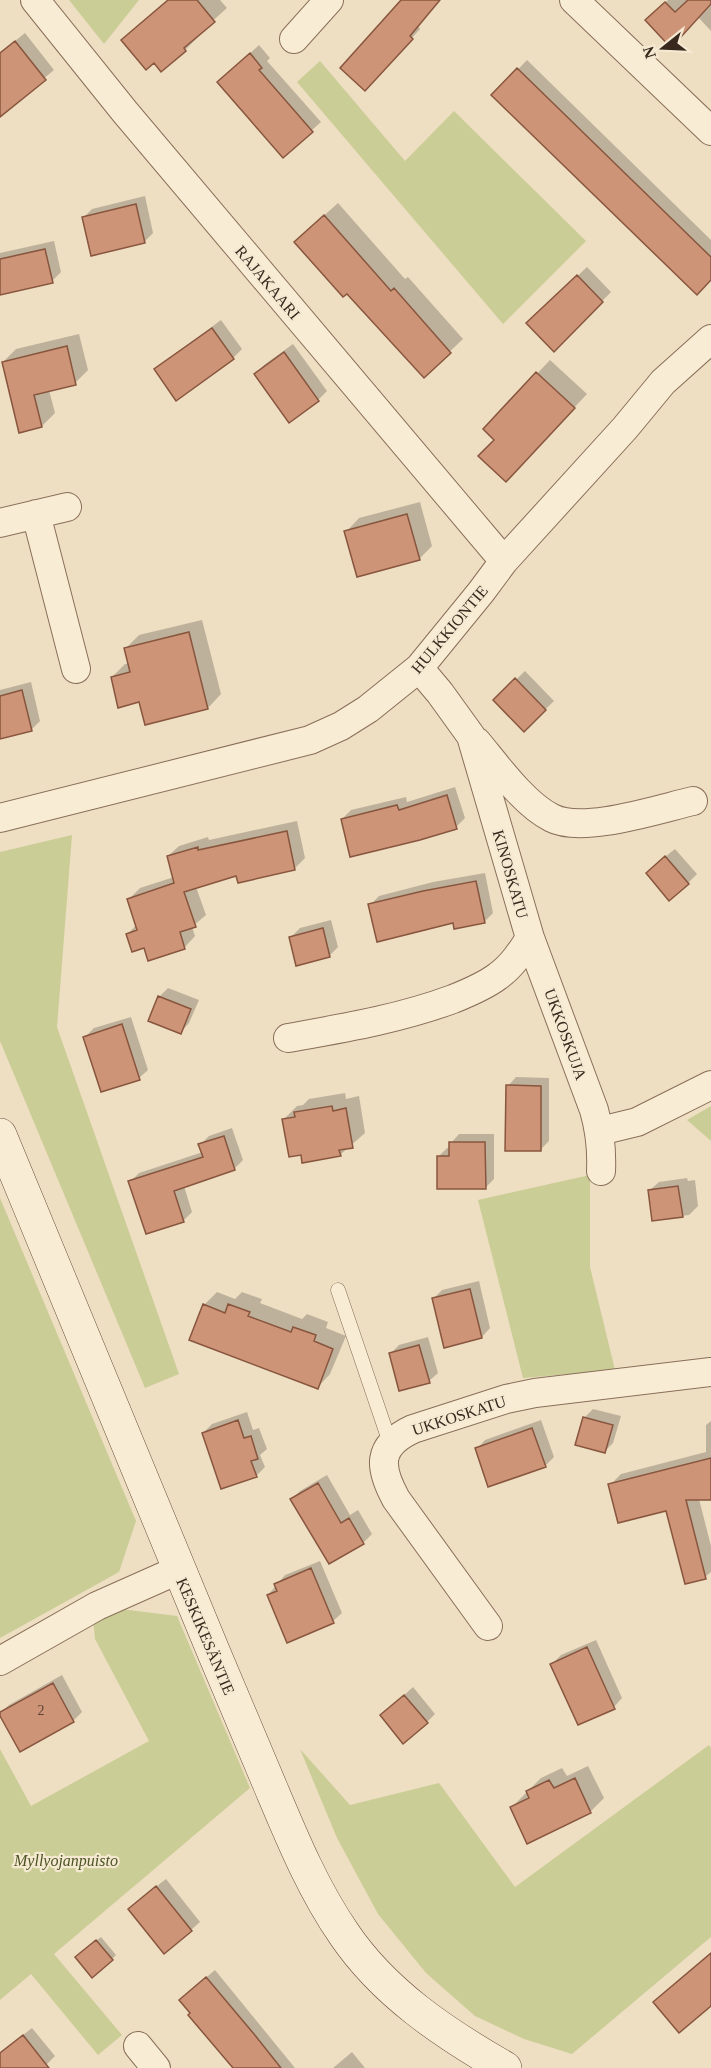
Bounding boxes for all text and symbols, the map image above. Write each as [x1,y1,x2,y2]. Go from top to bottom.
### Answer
north arrow [633,18,693,78]
text: N [639,44,659,61]
street label: RAJAKAARI [232,242,303,323]
street label: HULKKIONTIE [408,582,491,677]
street label: KINOSKATU [490,828,531,921]
street label: UKKOSKUJA [541,986,590,1083]
street label: UKKOSKATU [410,1392,509,1439]
street label: KESKIKESÄNTIE [173,1575,238,1697]
house number: 2 [38,1703,45,1718]
park label: Myllyojanpuisto [13,1852,118,1870]

